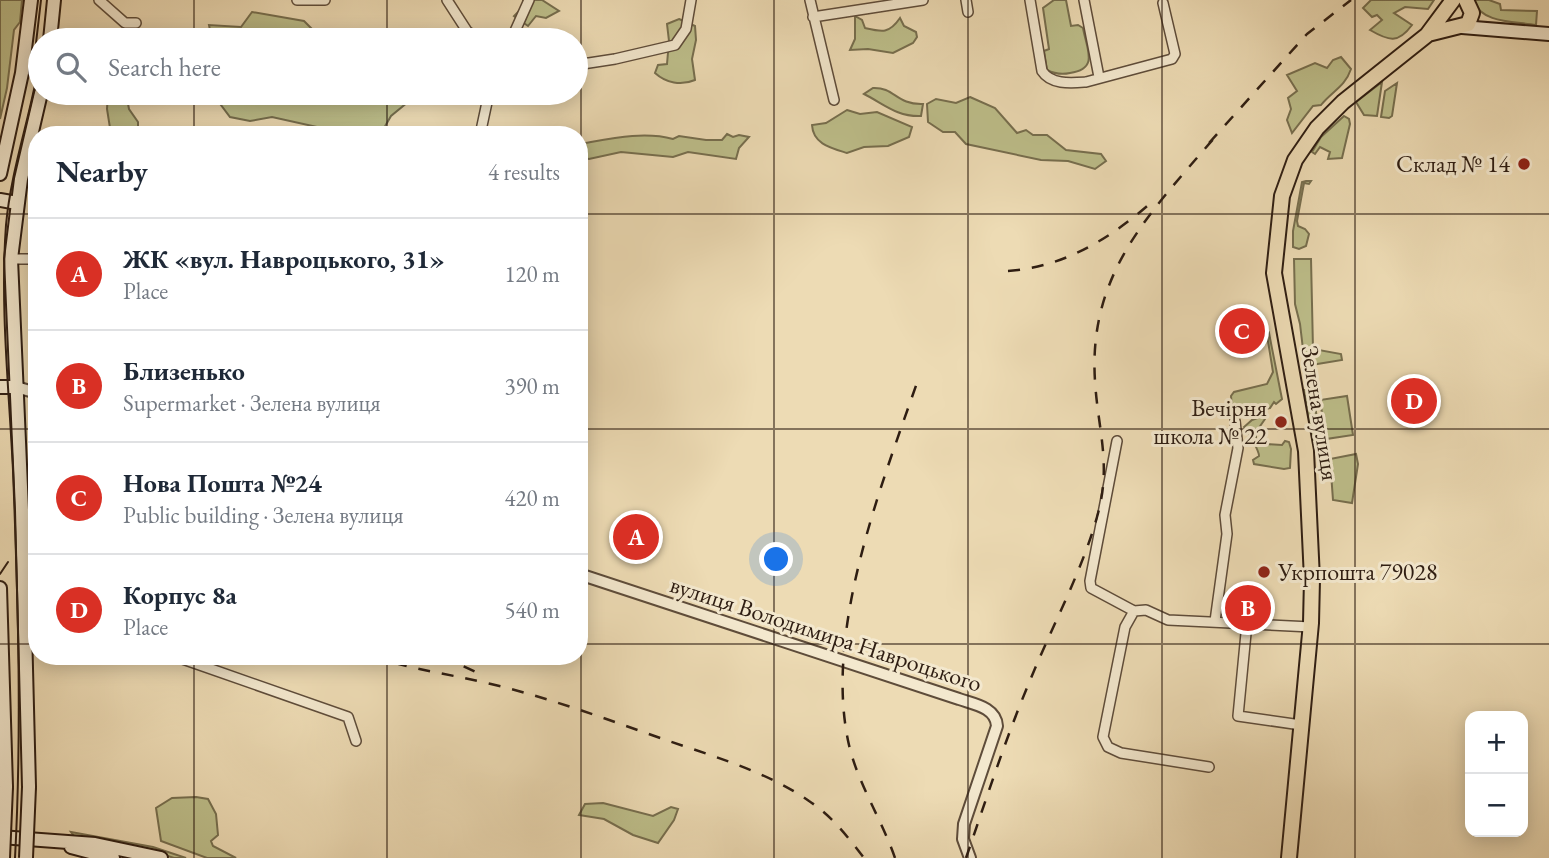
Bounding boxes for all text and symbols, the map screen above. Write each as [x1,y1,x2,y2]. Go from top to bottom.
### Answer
search box [28,28,588,105]
icon: search [52,48,90,86]
text: Search here [108,50,221,84]
place label: Склад № 14 [1396,148,1510,179]
text: Nearby [56,152,148,191]
marker: Склад № 14 [1516,156,1532,172]
text: 4 results [488,157,560,187]
text: ЖК «вул. Навроцького, 31» [123,242,445,276]
text: A [71,259,87,289]
text: 120 m [504,259,560,289]
text: Place [123,276,168,306]
pin: C [1219,305,1265,357]
street label: Зелена вулиця [1295,343,1347,483]
text: Близенько [123,354,245,388]
text: B [72,371,86,401]
text: 390 m [504,371,560,401]
pin: D [1391,375,1437,427]
text: Supermarket · Зелена вулиця [123,388,381,418]
place label: Вечірня школа № 22 [1154,392,1267,451]
marker: Вечірня школа № 22 [1273,414,1289,430]
text: Нова Пошта №24 [123,466,322,500]
text: C [71,483,87,513]
text: 420 m [504,483,560,513]
text: Public building · Зелена вулиця [123,500,404,530]
pin: A [613,511,659,563]
your location [759,542,793,576]
place label: Укрпошта 79028 [1277,556,1437,587]
marker: Укрпошта 79028 [1256,564,1272,580]
street label: вулиця Володимира Навроцького [666,568,986,699]
text: Корпус 8а [123,578,237,612]
pin: B [1225,582,1271,634]
text: D [70,595,88,625]
text: 540 m [504,595,560,625]
text: Place [123,612,168,642]
map controls [1465,711,1528,837]
button: + [1465,711,1528,774]
button: − [1465,774,1528,837]

